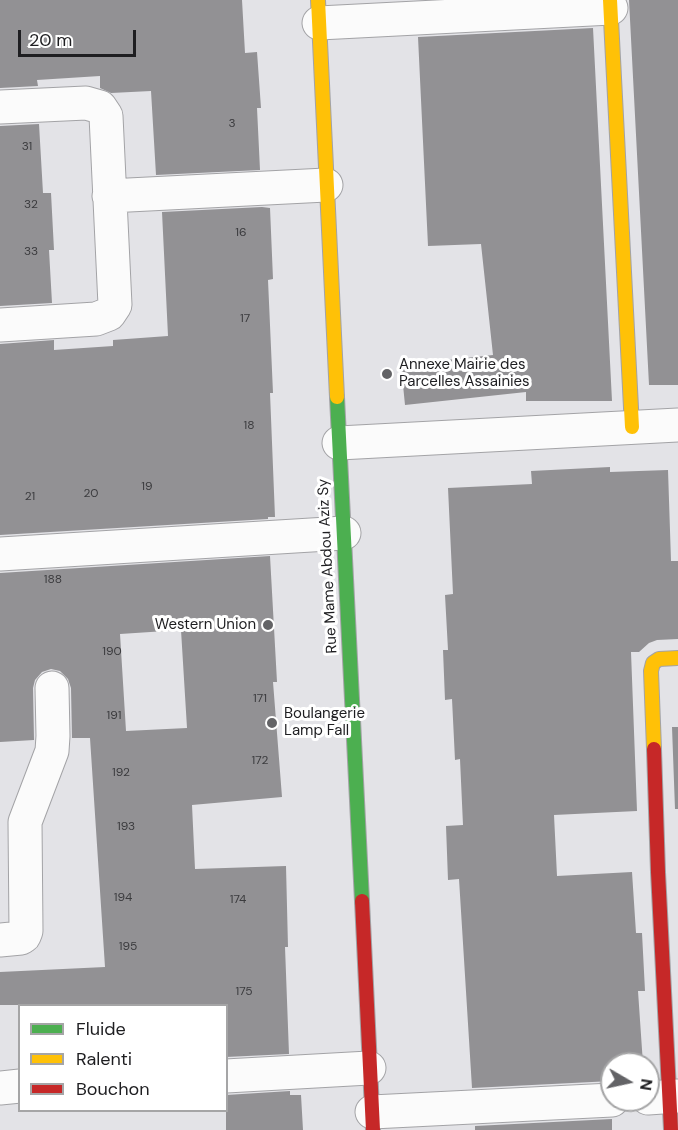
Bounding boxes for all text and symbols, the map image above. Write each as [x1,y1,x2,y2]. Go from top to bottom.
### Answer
scale bar [21,18,140,56]
text: 20 m [29,28,72,52]
house number: 3 [228,117,236,131]
house number: 31 [22,140,32,154]
house number: 32 [24,198,38,212]
house number: 16 [235,226,247,240]
house number: 33 [24,245,38,259]
house number: 17 [240,312,250,326]
place label: Annexe Mairie des Parcelles Assainies [399,356,530,391]
marker: Annexe Mairie des Parcelles Assainies [380,367,394,381]
house number: 18 [243,419,255,433]
street label: Rue Mame Abdou Aziz Sy [314,478,342,654]
house number: 19 [141,480,153,494]
house number: 20 [84,487,98,501]
house number: 21 [25,490,35,504]
house number: 188 [44,573,62,587]
place label: Western Union [155,616,256,634]
marker: Western Union [261,618,275,632]
house number: 190 [102,645,122,659]
house number: 171 [253,692,267,706]
place label: Boulangerie Lamp Fall [284,705,365,740]
house number: 191 [107,709,121,723]
marker: Boulangerie Lamp Fall [265,716,279,730]
house number: 172 [252,754,268,768]
house number: 192 [112,766,130,780]
house number: 193 [117,820,135,834]
house number: 194 [114,891,132,905]
house number: 174 [230,893,246,907]
house number: 195 [119,940,137,954]
house number: 175 [235,985,253,999]
legend [18,1004,228,1112]
text: Fluide [76,1017,126,1041]
text: Ralenti [76,1047,132,1071]
north arrow [600,1052,660,1112]
text: Bouchon [76,1077,150,1101]
text: N [635,1077,658,1092]

